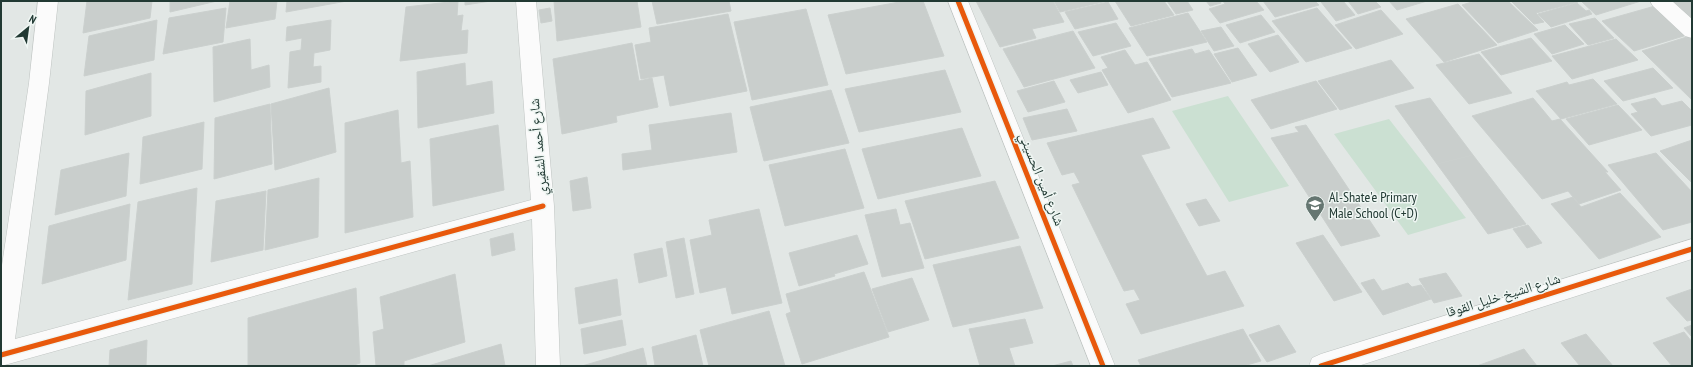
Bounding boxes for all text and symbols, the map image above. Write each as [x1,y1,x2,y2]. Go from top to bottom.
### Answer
north arrow [8,8,48,48]
text: N [27,12,39,27]
street label: شارع أحمد الشقيري [525,97,554,196]
street label: شارع أمين الحسيني [1013,130,1069,229]
place label: Al-Shate'e Primary Male School (C+D) [1329,188,1418,222]
school or university icon: Al-Shate'e Primary Male School (C+D) [1304,194,1326,222]
street label: شارع الشيخ خليل القوقا [1444,269,1563,322]

